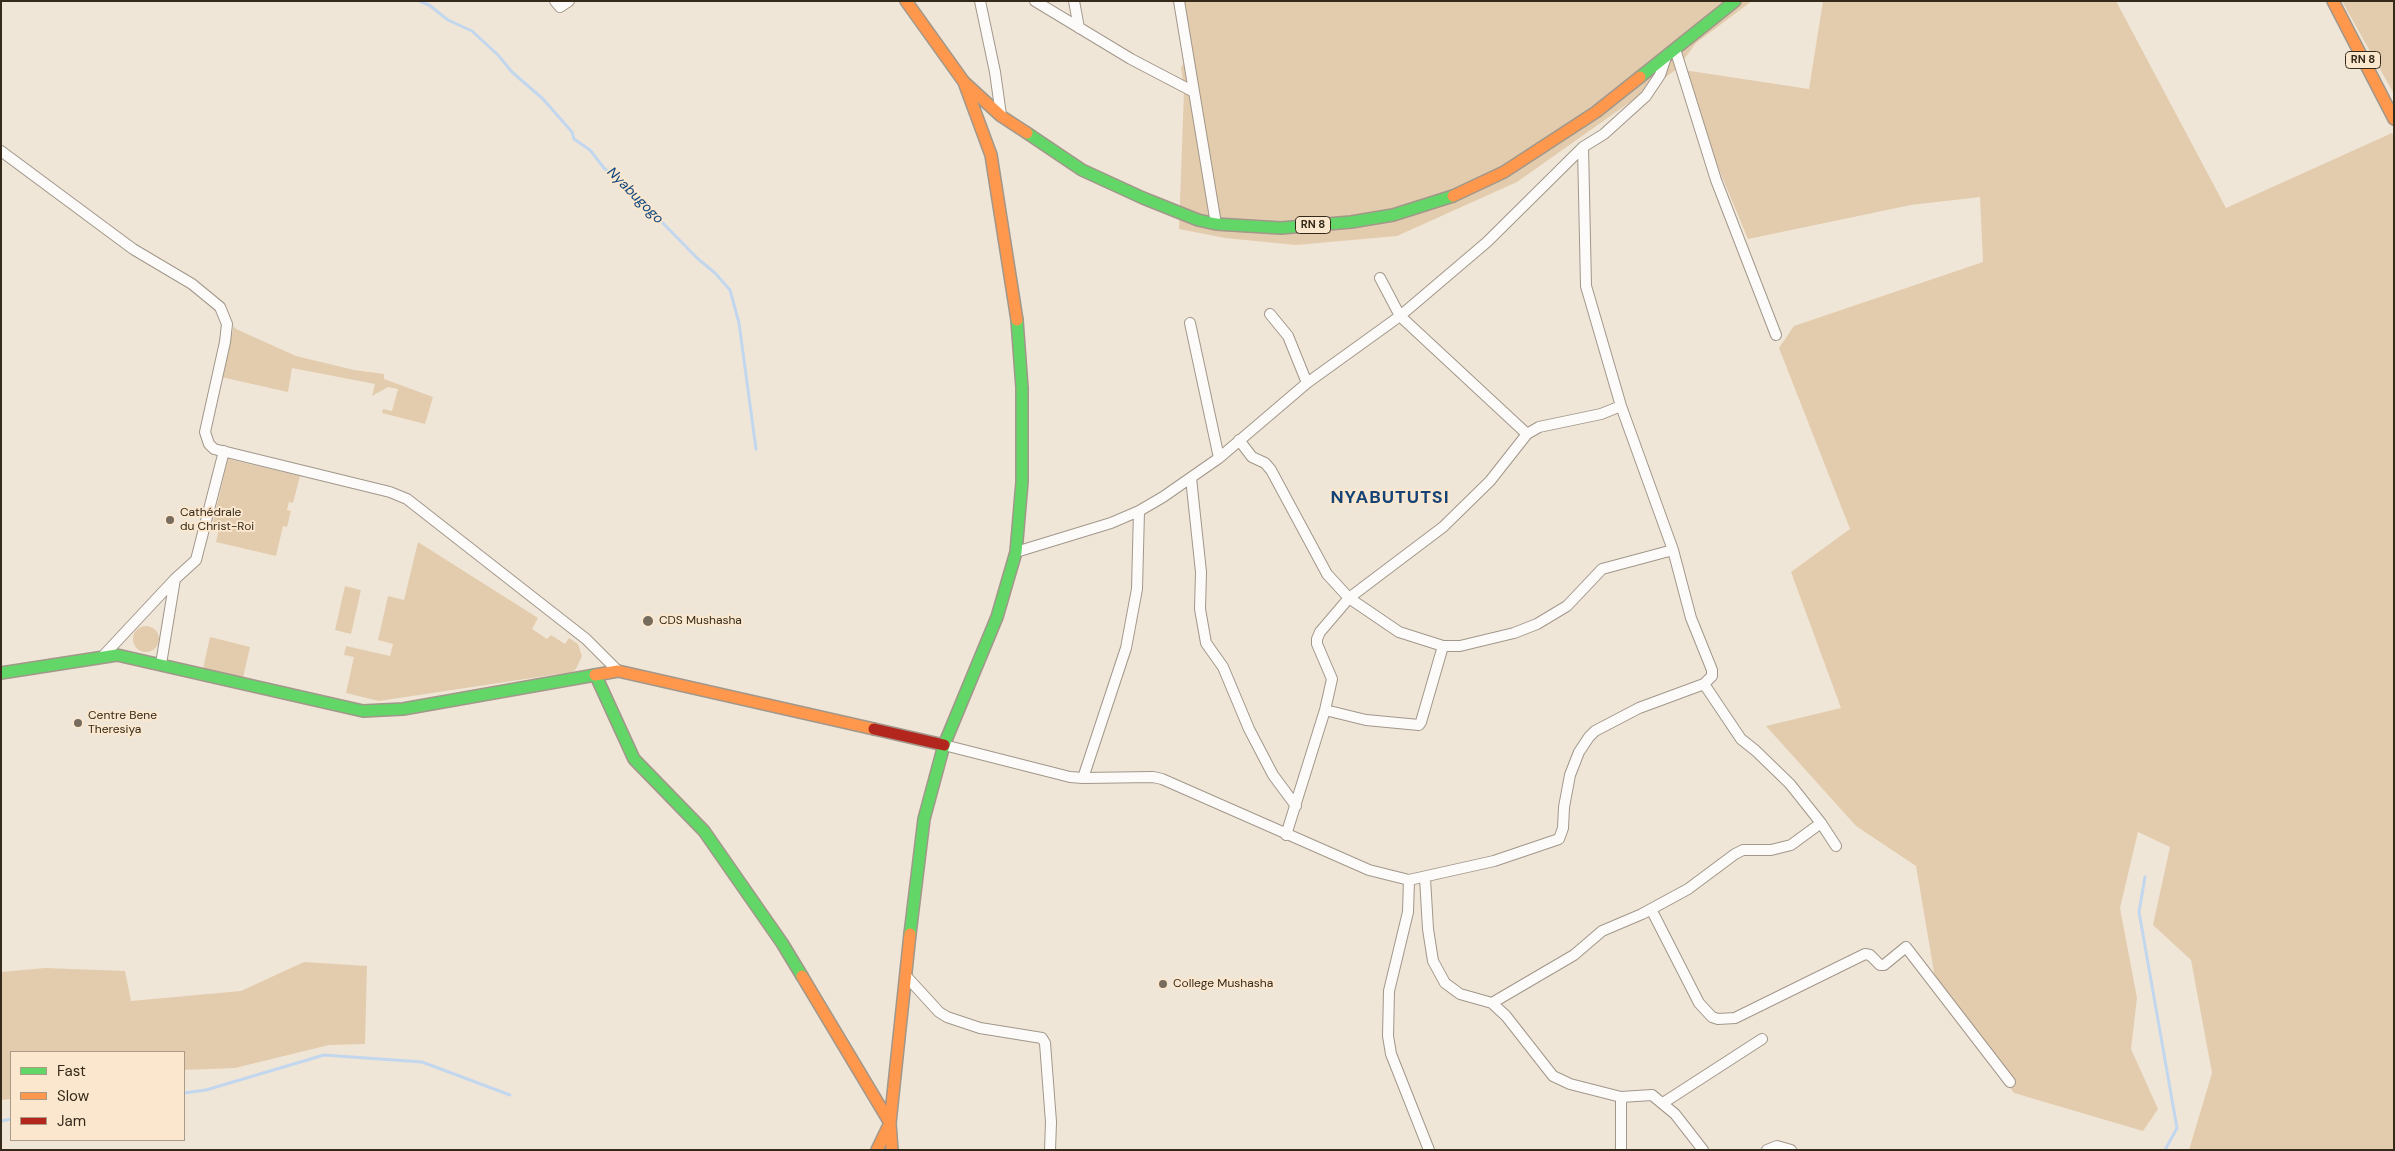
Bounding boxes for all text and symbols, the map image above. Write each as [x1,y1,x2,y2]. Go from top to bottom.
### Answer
road number: RN 8 [2346,52,2380,68]
water label: Nyabugogo [603,164,667,228]
road number: RN 8 [1296,216,1330,234]
district label: NYABUTUTSI [1329,487,1451,509]
place label: Cathédrale du Christ-Roi [180,506,254,534]
marker: Cathédrale du Christ-Roi [164,514,176,526]
marker: CDS Mushasha [641,614,655,628]
place label: CDS Mushasha [659,614,742,628]
place label: Centre Bene Theresiya [88,709,157,737]
marker: Centre Bene Theresiya [72,717,84,729]
place label: College Mushasha [1173,977,1273,991]
marker: College Mushasha [1157,978,1169,990]
legend [10,1051,185,1141]
text: Fast [57,1061,86,1081]
text: Slow [57,1086,89,1106]
text: Jam [57,1111,86,1131]

